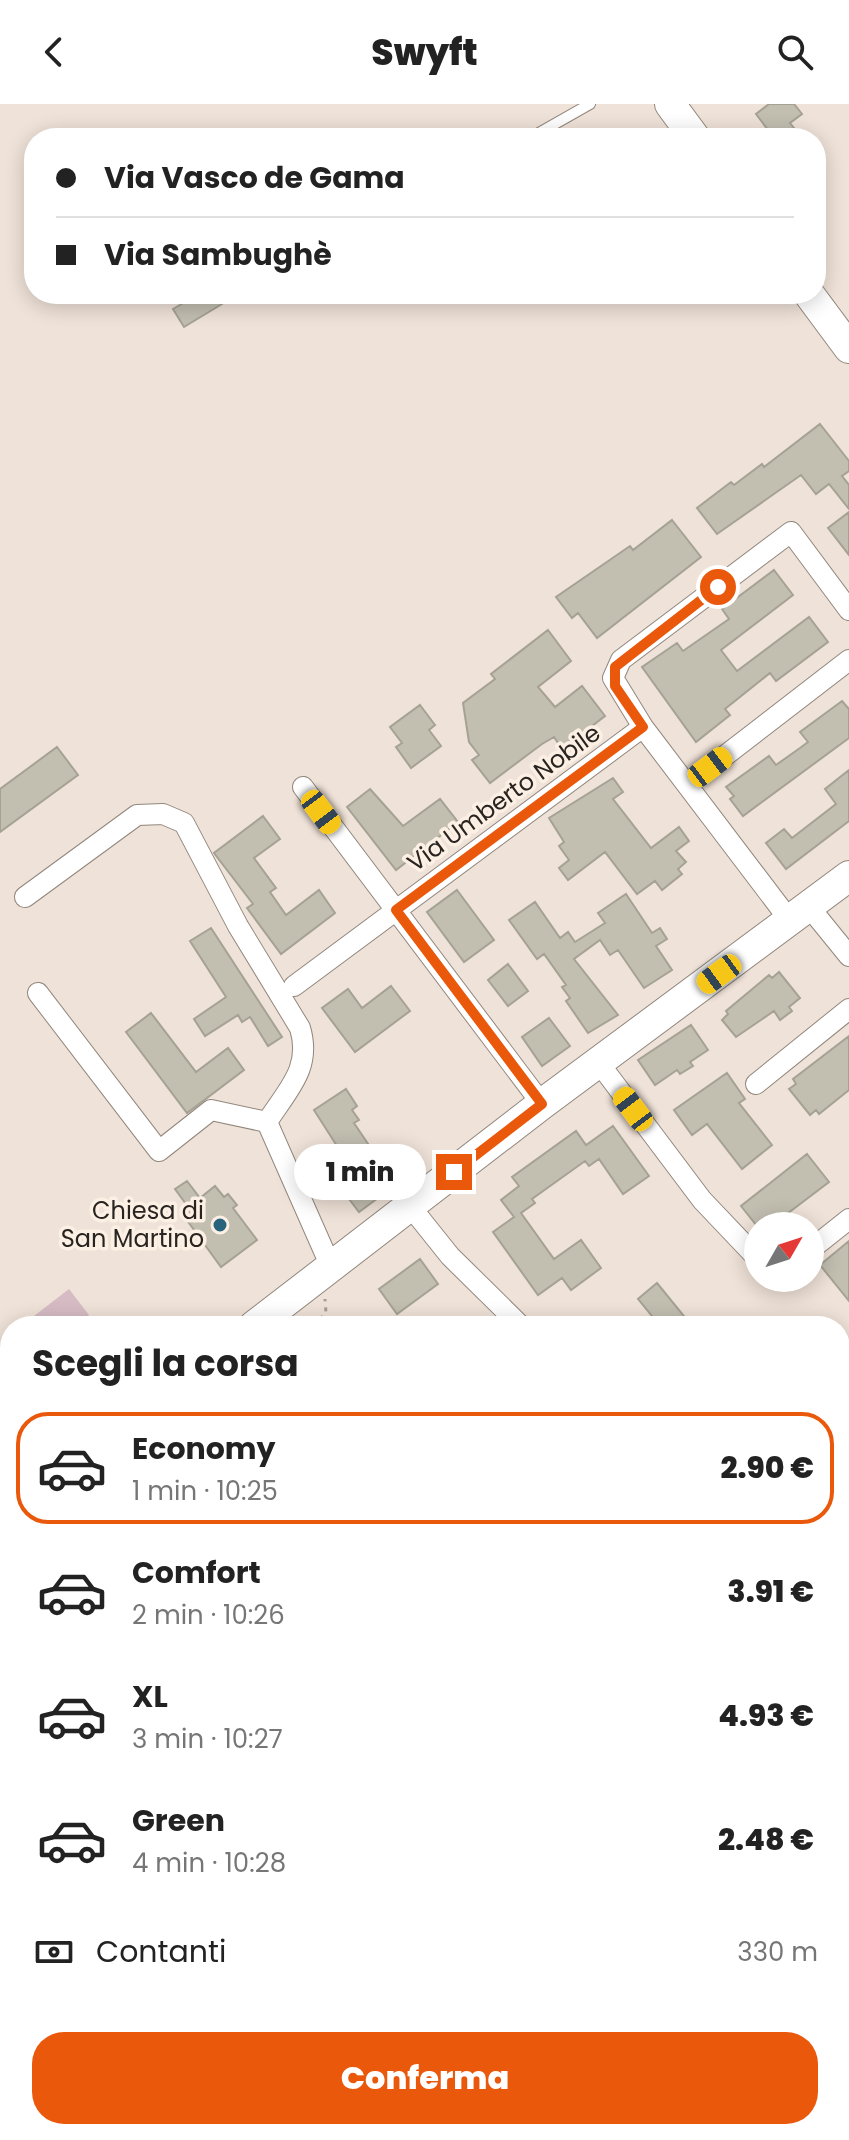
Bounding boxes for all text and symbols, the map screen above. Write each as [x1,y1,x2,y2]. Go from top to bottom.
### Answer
text: Swyft [371,27,478,78]
icon: back [32,30,76,74]
icon: search [773,30,817,74]
text: Via Vasco de Gama [104,156,405,199]
text: Via Sambughè [104,233,332,276]
route start [700,569,736,605]
street label: Via Umberto Nobile [400,716,607,879]
car [684,743,736,791]
car [297,786,345,838]
car [693,950,745,998]
car [609,1083,657,1135]
callout: 1 min [294,1144,426,1200]
text: 1 min [326,1154,394,1190]
route end [436,1154,472,1190]
place label: Chiesa di San Martino [61,1194,204,1255]
north arrow [744,1212,824,1292]
map controls [744,1212,824,1292]
marker: Chiesa di San Martino [211,1216,229,1234]
text: Scegli la corsa [32,1338,299,1389]
text: Economy [132,1427,276,1470]
icon: car [36,1432,108,1504]
text: 2.90 € [720,1446,814,1489]
text: 1 min · 10:25 [132,1473,278,1509]
text: Comfort [132,1551,261,1594]
icon: car [36,1556,108,1628]
text: 3.91 € [727,1570,814,1613]
text: 2 min · 10:26 [132,1597,285,1633]
text: XL [132,1675,168,1718]
icon: car [36,1680,108,1752]
text: 4.93 € [718,1694,814,1737]
text: 3 min · 10:27 [132,1721,283,1757]
text: Green [132,1799,225,1842]
icon: car [36,1804,108,1876]
text: 2.48 € [718,1818,814,1861]
text: 4 min · 10:28 [132,1845,286,1881]
icon: cash [32,1930,76,1974]
text: Contanti [96,1930,226,1973]
text: 330 m [737,1934,818,1970]
button: Conferma [32,2032,818,2124]

